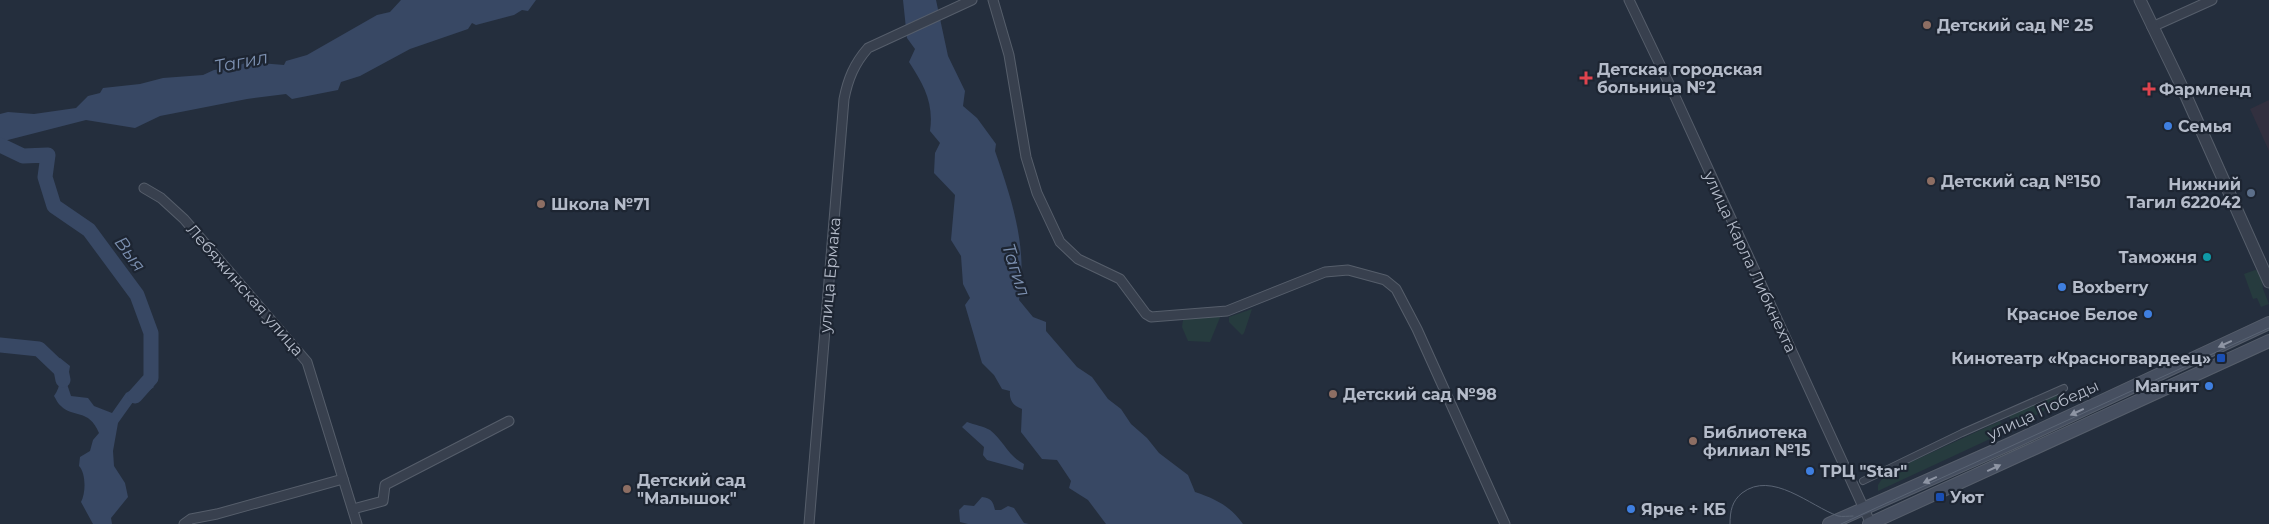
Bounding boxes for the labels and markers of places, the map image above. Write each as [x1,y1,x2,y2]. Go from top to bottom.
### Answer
place label: Детский сад № 25 [1937,16,2094,35]
marker: Детский сад № 25 [1921,19,1933,31]
place label: Детская городская больница №2 [1597,60,1763,97]
marker: Детская городская больница №2 [1579,71,1593,85]
place label: Фармленд [2159,80,2251,99]
marker: Фармленд [2143,83,2155,95]
place label: Семья [2178,117,2232,136]
marker: Семья [2162,120,2174,132]
place label: Детский сад №150 [1941,172,2101,191]
marker: Детский сад №150 [1925,175,1937,187]
place label: Нижний Тагил 622042 [2126,175,2241,212]
marker: Нижний Тагил 622042 [2245,187,2257,199]
place label: Школа №71 [551,195,650,214]
marker: Школа №71 [535,198,547,210]
place label: Таможня [2119,248,2197,267]
marker: Таможня [2201,251,2213,263]
place label: Boxberry [2072,278,2149,297]
marker: Boxberry [2056,281,2068,293]
place label: Красное Белое [2006,305,2138,324]
marker: Красное Белое [2142,308,2154,320]
place label: Кинотеатр «Красногвардеец» [1951,349,2211,368]
marker: Кинотеатр «Красногвардеец» [2215,352,2227,364]
place label: Магнит [2135,377,2199,396]
marker: Магнит [2203,380,2215,392]
place label: Детский сад №98 [1343,385,1497,404]
marker: Детский сад №98 [1327,388,1339,400]
place label: Библиотека филиал №15 [1703,423,1811,460]
marker: Библиотека филиал №15 [1687,435,1699,447]
place label: ТРЦ "Star" [1820,462,1907,481]
marker: ТРЦ "Star" [1804,465,1816,477]
place label: Детский сад "Малышок" [637,471,746,508]
marker: Детский сад "Малышок" [621,483,633,495]
place label: Уют [1950,488,1984,507]
marker: Уют [1934,491,1946,503]
place label: Ярче + КБ [1641,500,1726,519]
marker: Ярче + КБ [1625,503,1637,515]

